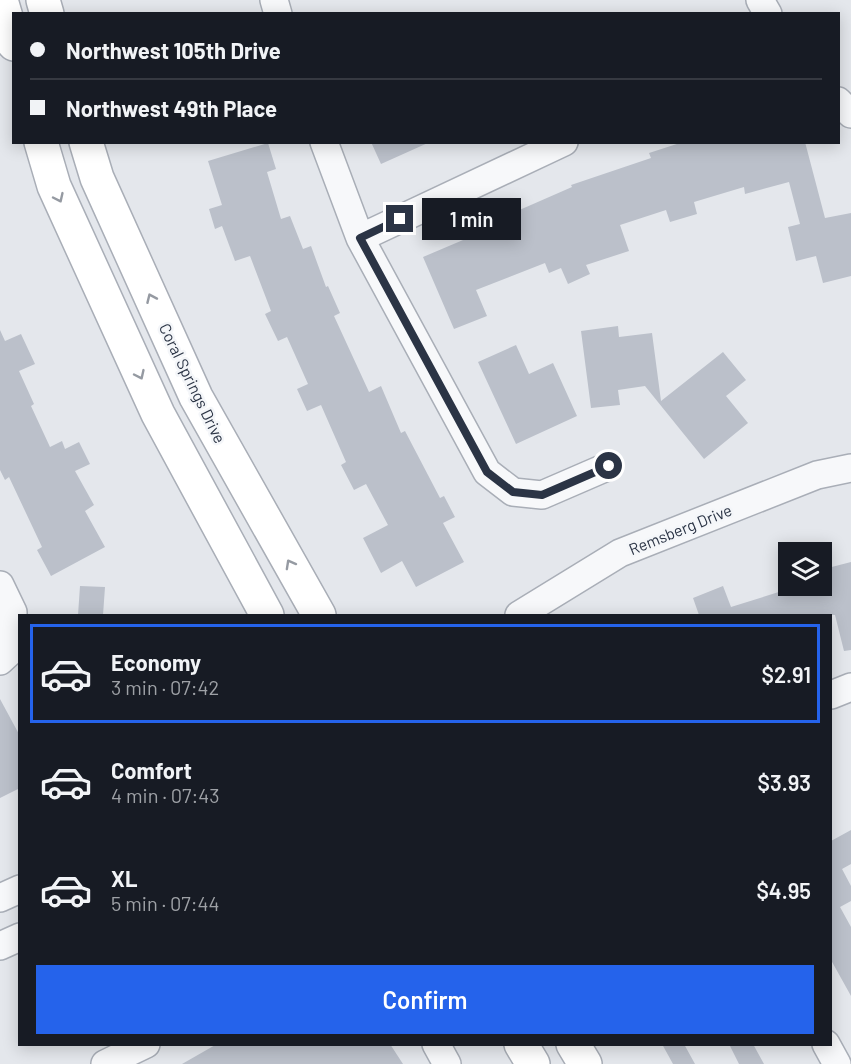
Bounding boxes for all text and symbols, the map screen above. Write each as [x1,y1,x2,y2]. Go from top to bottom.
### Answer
text: Northwest 105th Drive [66,37,281,63]
text: Northwest 49th Place [66,95,277,121]
one-way arrow [52,192,64,203]
callout: 1 min [421,198,520,240]
route end [386,205,413,232]
text: 1 min [450,207,493,231]
one-way arrow [147,294,159,305]
street label: Coral Springs Drive [156,320,230,446]
one-way arrow [133,369,145,380]
route start [595,452,622,479]
street label: Remsberg Drive [626,500,734,558]
map controls [778,542,832,596]
button: layers [778,542,832,596]
one-way arrow [286,560,297,570]
icon: car [39,647,93,701]
text: Economy [111,649,201,675]
text: $2.91 [761,661,811,687]
text: 3 min · 07:42 [111,675,219,699]
icon: car [39,755,93,809]
text: Comfort [111,757,192,783]
text: $3.93 [758,769,811,795]
text: 4 min · 07:43 [111,783,220,807]
icon: car [39,863,93,917]
text: XL [111,865,137,891]
text: $4.95 [756,877,811,903]
text: 5 min · 07:44 [111,891,219,915]
button: Confirm [36,965,814,1034]

